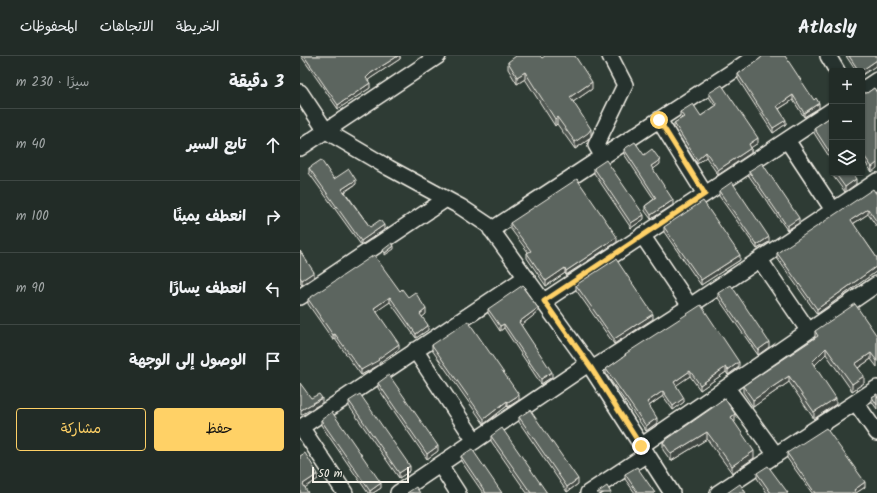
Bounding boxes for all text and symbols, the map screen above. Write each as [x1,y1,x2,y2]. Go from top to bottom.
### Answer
text: Atlasly [798,13,857,43]
text: المحفوظات [20,16,78,38]
text: الاتجاهات [100,16,154,38]
text: الخريطة [176,16,219,38]
map controls [829,68,865,176]
button: + [829,68,865,104]
text: 3 دقيقة [229,69,284,96]
text: سيرًا · 230 m [16,72,89,93]
button: − [829,104,865,140]
route start [650,111,668,129]
text: تابع السير [187,133,246,157]
text: 40 m [16,134,45,155]
icon: ahead [262,134,284,156]
button: layers [829,140,865,176]
text: انعطف يمينًا [173,205,246,229]
text: 100 m [16,206,49,227]
icon: right [262,206,284,228]
text: انعطف يسارًا [169,277,246,301]
text: 90 m [16,278,44,299]
icon: left [262,278,284,300]
text: الوصول إلى الوجهة [129,349,246,373]
icon: arrive [262,350,284,372]
button: مشاركة [16,408,146,451]
button: حفظ [154,408,284,451]
route end [632,437,650,455]
scale bar [312,465,409,484]
text: 50 m [318,465,343,483]

